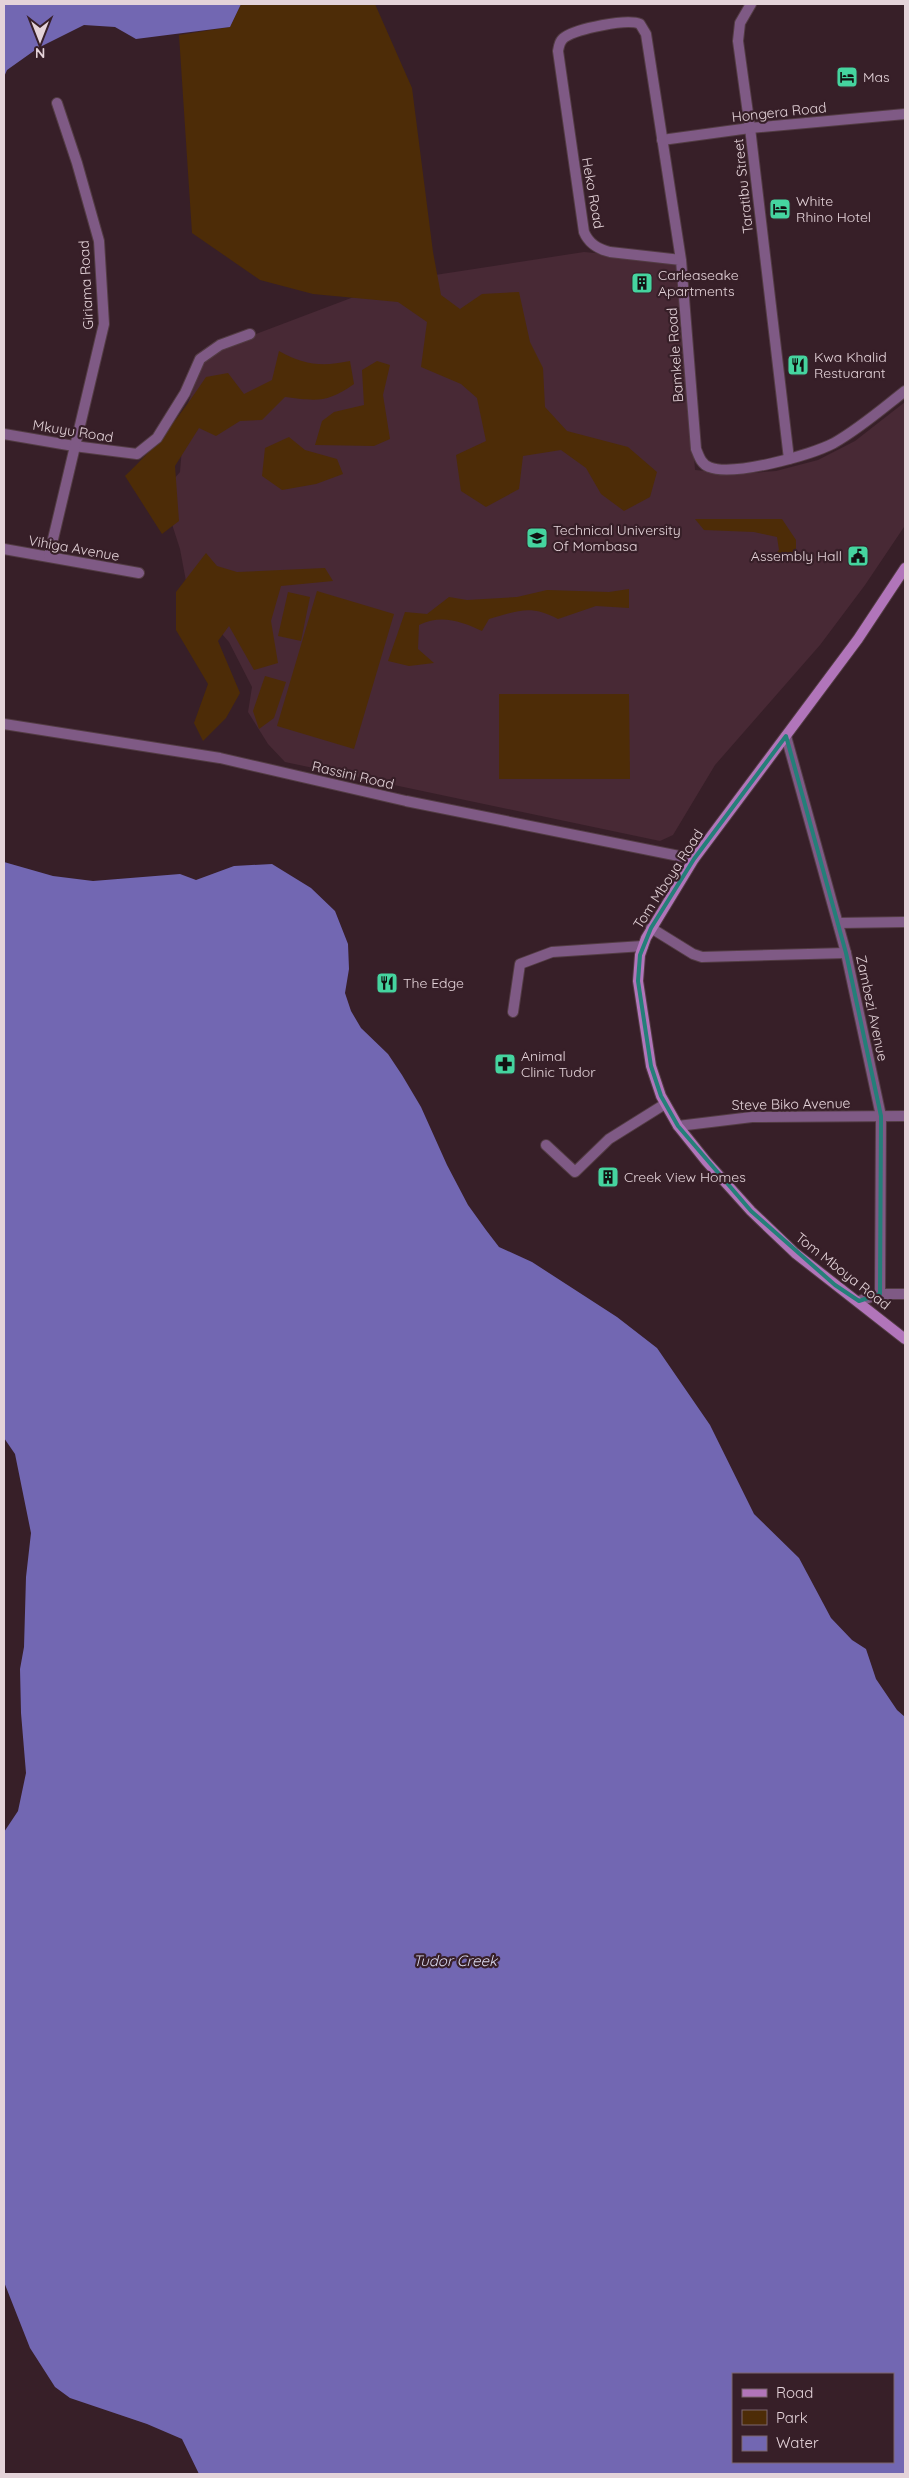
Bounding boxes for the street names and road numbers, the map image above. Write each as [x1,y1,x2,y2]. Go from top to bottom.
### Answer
street label: Hongera Road [731,98,827,126]
street label: Taratibu Street [729,137,757,234]
street label: Heko Road [578,156,608,230]
street label: Giriama Road [75,240,97,330]
street label: Bamkele Road [663,307,687,403]
street label: Mkuyu Road [31,416,115,446]
street label: Vihiga Avenue [27,531,121,565]
street label: Rassini Road [310,757,396,793]
street label: Tom Mboya Road [629,826,707,932]
street label: Zambezi Avenue [852,953,892,1063]
street label: Steve Biko Avenue [731,1094,851,1114]
street label: Tom Mboya Road [792,1228,894,1314]

